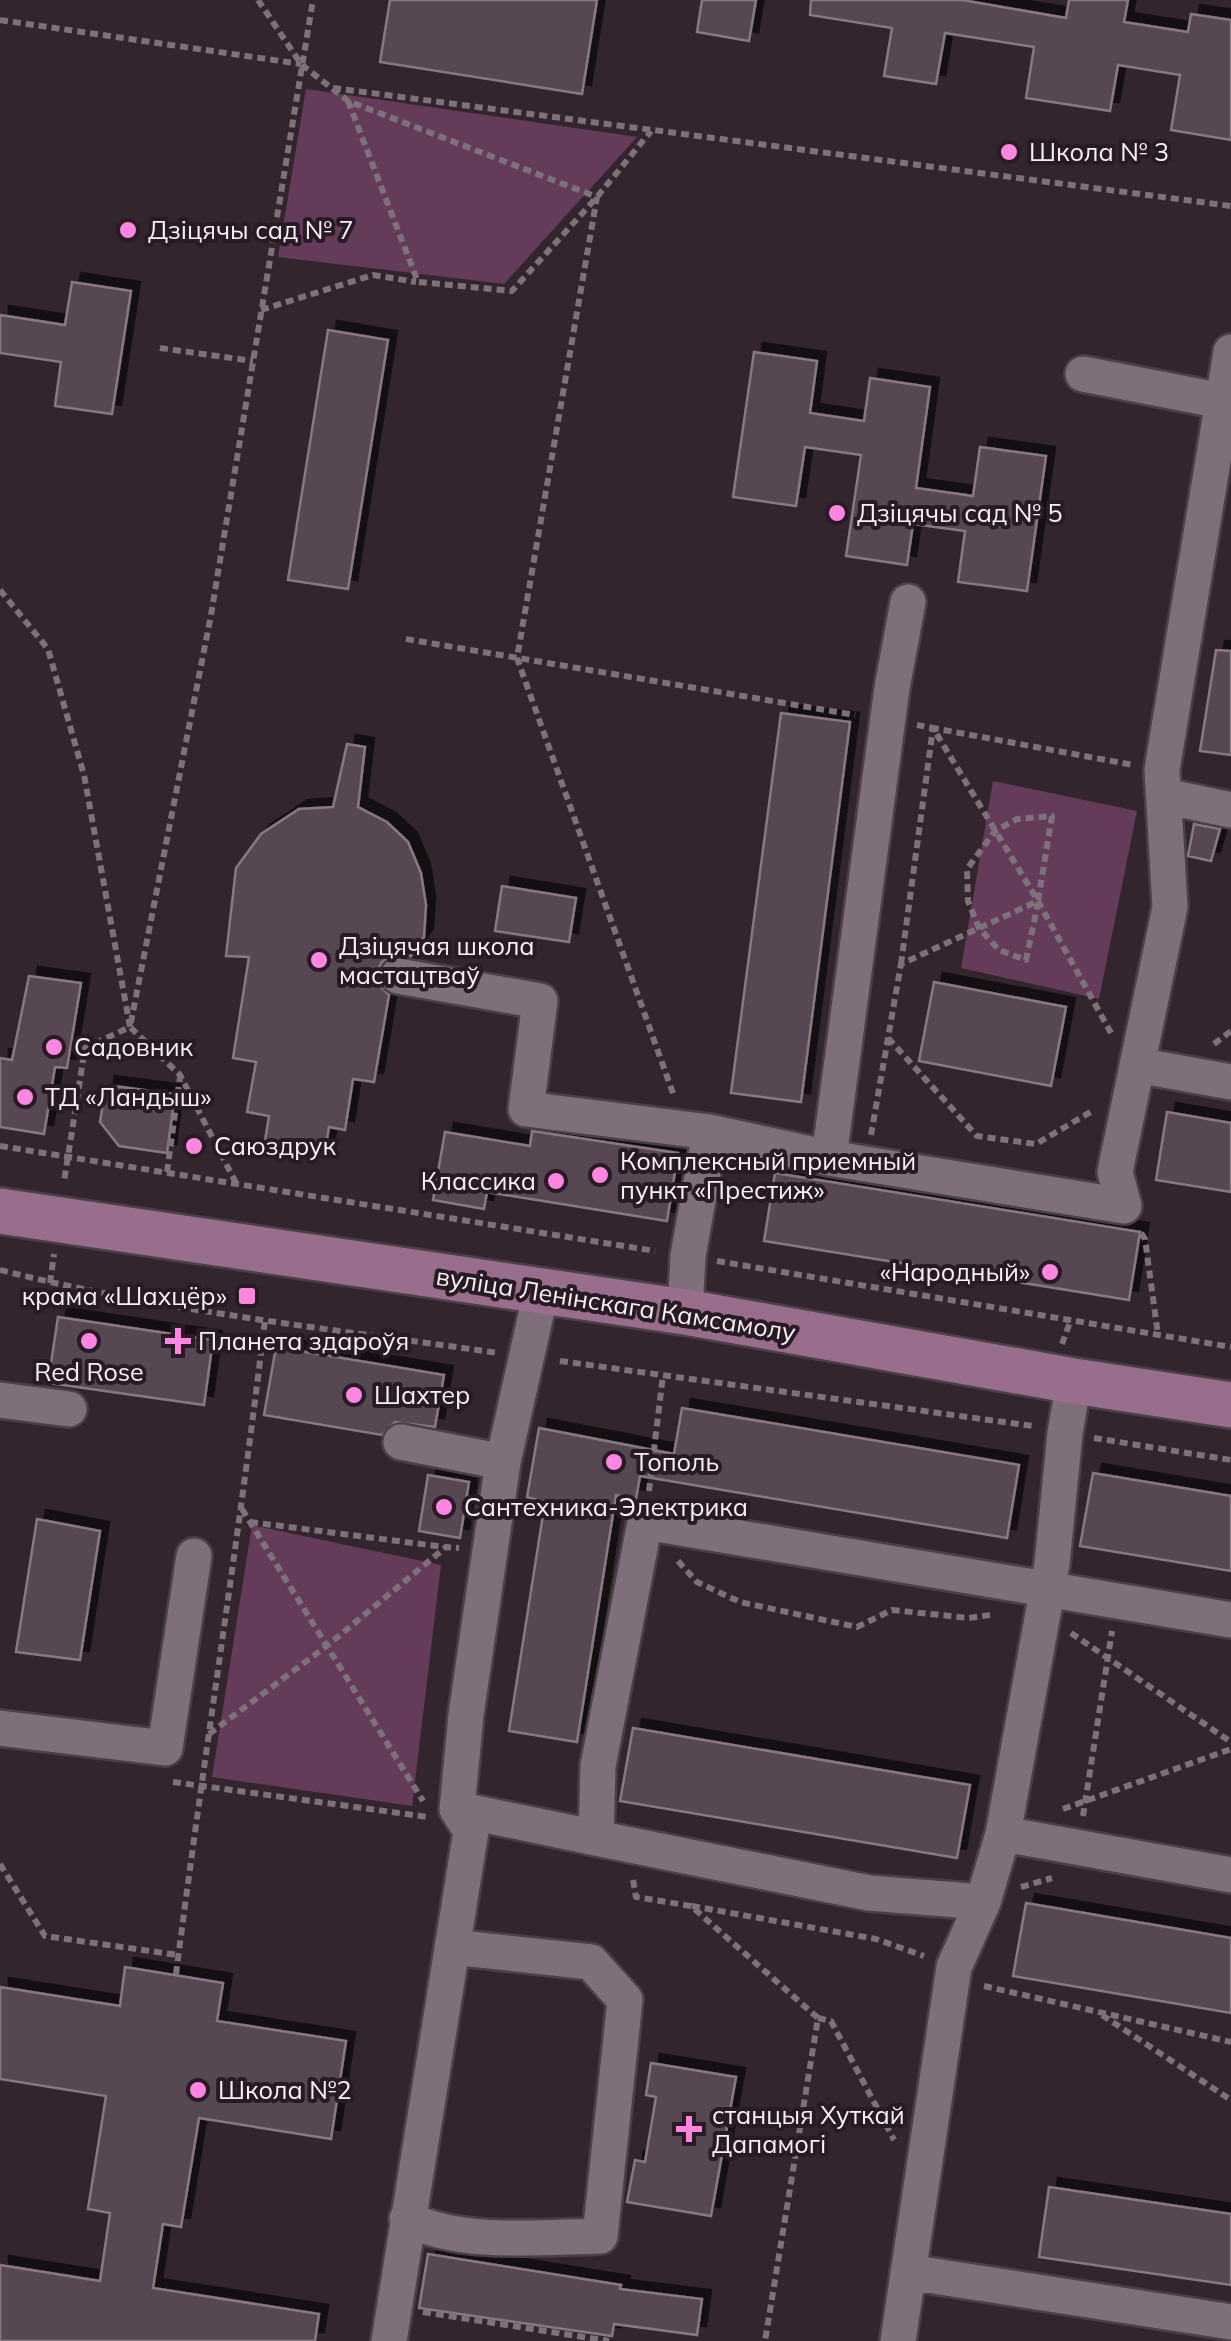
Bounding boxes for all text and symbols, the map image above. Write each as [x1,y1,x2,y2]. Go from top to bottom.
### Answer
place label: Школа № 3 [1029,136,1169,167]
marker: Школа № 3 [998,141,1020,163]
place label: Дзіцячы сад № 7 [148,214,353,245]
marker: Дзіцячы сад № 7 [117,219,139,241]
place label: Дзіцячы сад № 5 [857,497,1062,528]
marker: Дзіцячы сад № 5 [826,502,848,524]
place label: Дзіцячая школа мастацтваў [339,930,535,990]
marker: Дзіцячая школа мастацтваў [308,949,330,971]
place label: Садовник [74,1031,194,1062]
marker: Садовник [43,1036,65,1058]
place label: ТД «Ландыш» [45,1081,211,1112]
marker: ТД «Ландыш» [14,1086,36,1108]
place label: Саюздрук [214,1130,337,1161]
marker: Саюздрук [183,1135,205,1157]
place label: Комплексный приемный пункт «Престиж» [620,1145,916,1205]
marker: Комплексный приемный пункт «Престиж» [589,1164,611,1186]
place label: Классика [421,1165,536,1196]
marker: Классика [545,1170,567,1192]
place label: «Народный» [880,1256,1030,1287]
street label: вуліца Ленінскага Камсамолу [434,1260,799,1347]
marker: «Народный» [1039,1261,1061,1283]
place label: крама «Шахцёр» [22,1280,227,1311]
marker: крама «Шахцёр» [236,1285,258,1307]
place label: Планета здароўя [198,1325,409,1356]
marker: Red Rose [78,1330,100,1352]
marker: Планета здароўя [167,1330,189,1352]
place label: Red Rose [34,1356,144,1387]
place label: Шахтер [374,1379,470,1410]
marker: Шахтер [343,1384,365,1406]
place label: Тополь [634,1446,719,1477]
marker: Тополь [603,1451,625,1473]
place label: Сантехника-Электрика [464,1491,748,1522]
marker: Сантехника-Электрика [433,1496,455,1518]
place label: Школа №2 [218,2074,351,2105]
marker: Школа №2 [187,2079,209,2101]
place label: станцыя Хуткай Дапамогі [712,2099,905,2159]
marker: станцыя Хуткай Дапамогі [676,2116,702,2142]

